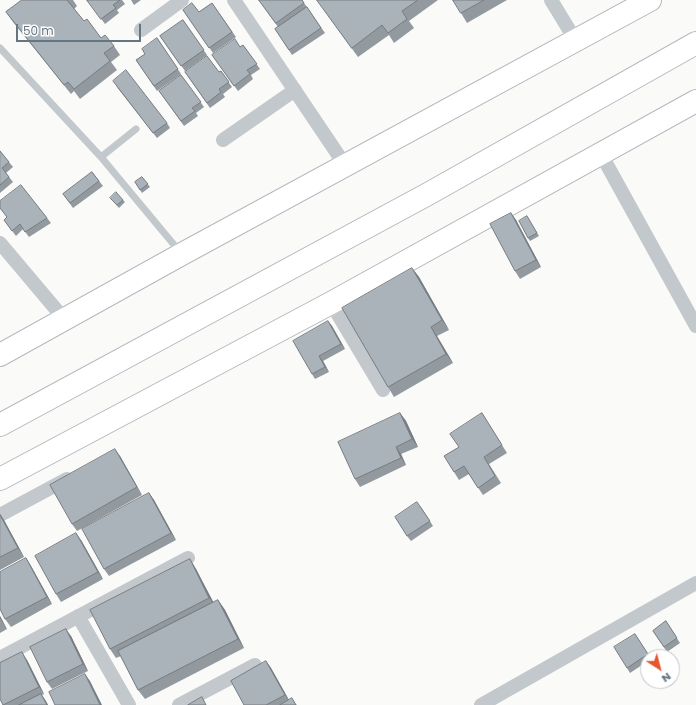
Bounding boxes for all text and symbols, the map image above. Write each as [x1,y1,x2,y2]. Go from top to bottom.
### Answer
scale bar [18,16,143,42]
text: 50 m [23,22,54,39]
north arrow [640,649,680,689]
text: N [658,669,675,687]

